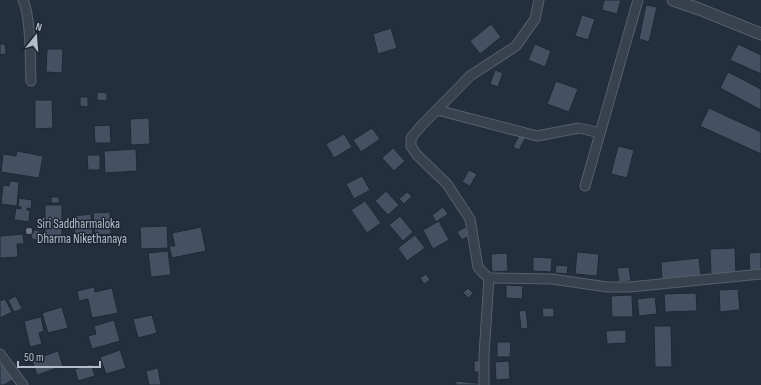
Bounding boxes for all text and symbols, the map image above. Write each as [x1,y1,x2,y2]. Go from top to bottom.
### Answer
north arrow [16,16,56,56]
text: N [34,20,44,34]
place label: Siri Saddharmaloka Dharma Nikethanaya [37,216,127,247]
marker: Siri Saddharmaloka Dharma Nikethanaya [24,226,34,236]
scale bar [18,343,100,369]
text: 50 m [24,350,44,365]

